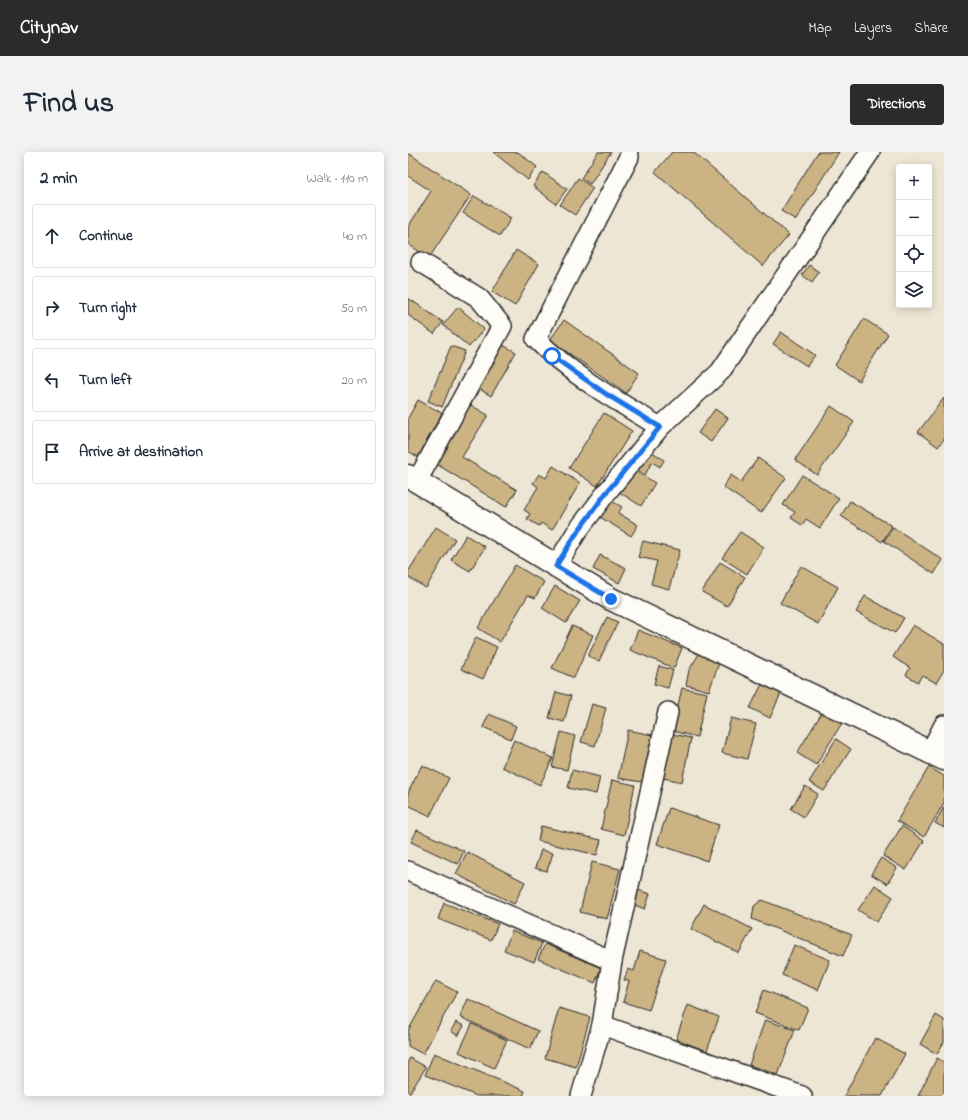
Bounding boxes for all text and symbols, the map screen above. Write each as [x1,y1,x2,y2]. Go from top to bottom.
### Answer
text: Citynav [20,15,78,42]
text: Map [808,18,832,39]
text: Layers [854,18,892,39]
text: Share [914,18,948,39]
text: Find us [24,84,114,125]
button: Directions [850,84,944,125]
map controls [896,164,932,308]
button: + [896,164,932,200]
text: 2 min [40,166,77,191]
text: Walk · 110 m [307,169,368,188]
button: − [896,200,932,236]
icon: ahead [41,225,63,247]
text: Continue [79,225,133,247]
text: 40 m [343,227,367,246]
button: locate [896,236,932,272]
button: layers [896,272,932,308]
icon: right [41,297,63,319]
text: Turn right [79,297,137,319]
text: 50 m [341,299,367,318]
route start [543,347,561,365]
icon: left [41,369,63,391]
text: Turn left [79,369,132,391]
text: 20 m [342,371,367,390]
icon: arrive [41,441,63,463]
text: Arrive at destination [79,441,203,463]
route end [602,590,620,608]

